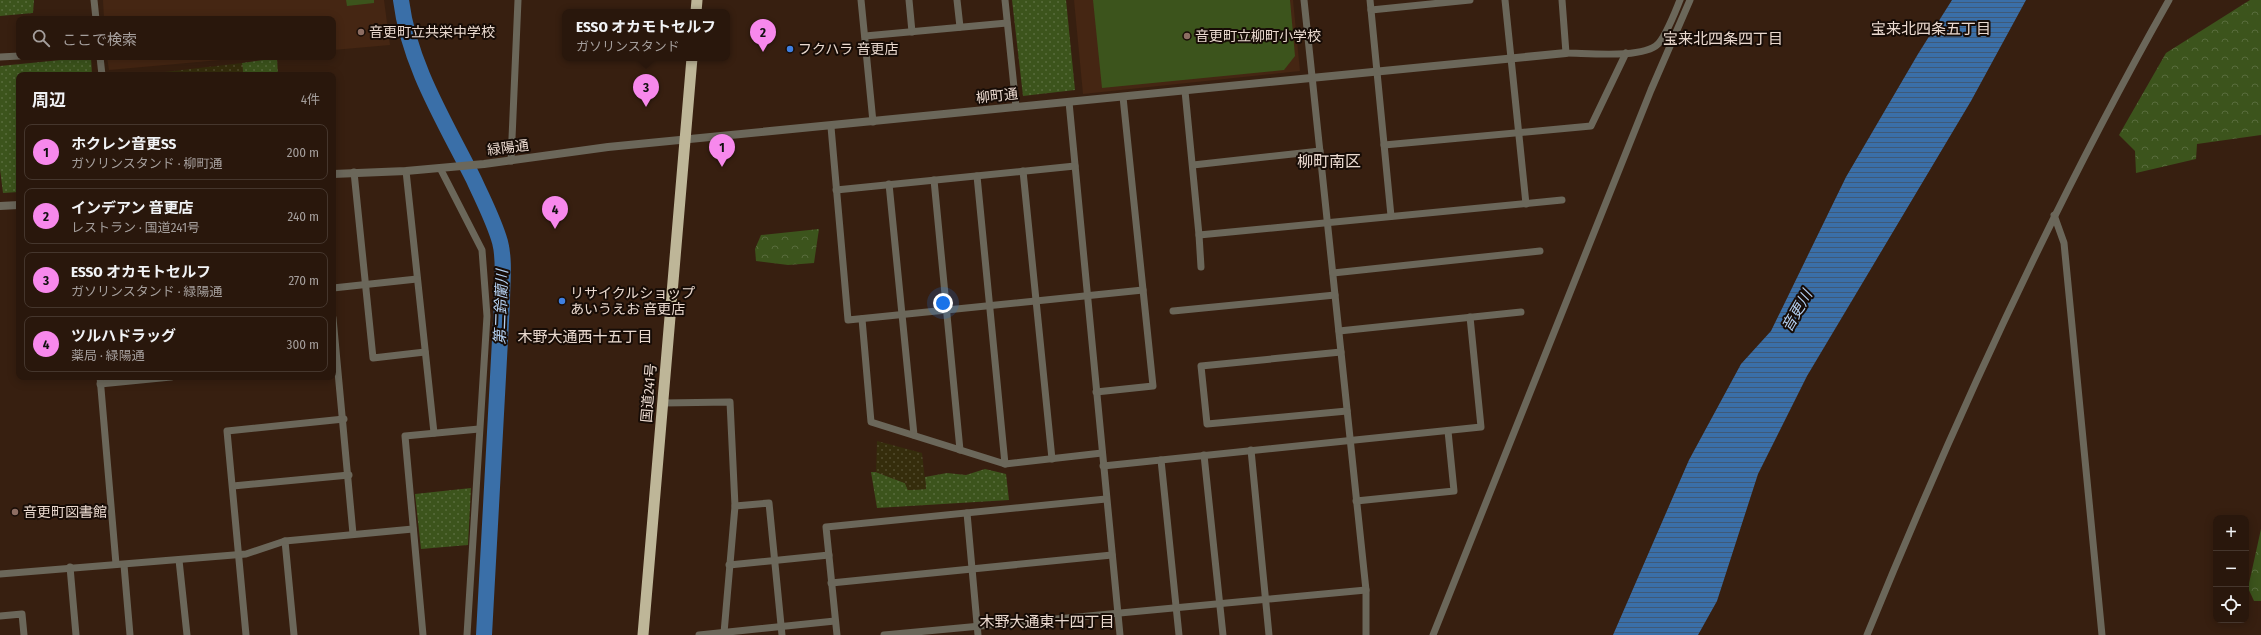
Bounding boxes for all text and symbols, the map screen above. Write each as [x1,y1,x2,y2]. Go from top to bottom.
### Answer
popup [562,9,730,61]
search box [16,16,336,60]
text: ESSO オカモトセルフ [576,18,716,36]
pin: 2 [750,19,776,52]
district label: 宝来北四条五丁目 [1871,20,1991,38]
place label: 音更町立共栄中学校 [369,24,495,41]
icon: search [30,27,52,49]
marker: 音更町立共栄中学校 [356,27,366,37]
place label: 音更町立柳町小学校 [1195,28,1321,45]
district label: 宝来北四条四丁目 [1663,30,1783,48]
text: ここで検索 [62,31,137,49]
marker: 音更町立柳町小学校 [1182,31,1192,41]
text: ガソリンスタンド [576,39,680,54]
place label: フクハラ 音更店 [798,41,899,58]
marker: フクハラ 音更店 [785,44,795,54]
pin: 3 [633,74,659,107]
street label: 柳町通 [975,85,1019,107]
text: 周辺 [32,90,66,111]
text: 4件 [301,92,320,107]
pin: 1 [709,134,735,167]
text: ホクレン音更SS [71,135,176,153]
street label: 緑陽通 [486,137,530,159]
text: 1 [43,145,49,160]
text: 200 m [287,145,319,160]
district label: 柳町南区 [1297,152,1361,171]
text: ガソリンスタンド · 柳町通 [71,156,223,171]
pin: 4 [542,196,568,229]
text: インデアン 音更店 [71,199,194,217]
text: 2 [43,209,49,224]
text: 240 m [287,209,319,224]
text: レストラン · 国道241号 [71,220,200,235]
text: ESSO オカモトセルフ [71,263,211,281]
water label: 第二鈴蘭川 [491,267,511,345]
text: 3 [43,273,49,288]
text: 270 m [288,273,319,288]
text: ガソリンスタンド · 緑陽通 [71,284,223,299]
place label: リサイクルショップ あいうえお 音更店 [570,285,695,318]
water label: 音更川 [1778,285,1817,335]
your location [933,293,953,313]
marker: リサイクルショップ あいうえお 音更店 [557,296,567,306]
text: ツルハドラッグ [71,327,176,345]
district label: 木野大通西十五丁目 [517,328,653,346]
text: 4 [43,337,49,352]
text: 300 m [287,337,319,352]
text: 薬局 · 緑陽通 [71,348,145,363]
street label: 国道241号 [638,363,660,423]
place label: 音更町図書館 [23,504,107,521]
marker: 音更町図書館 [10,507,20,517]
map controls [2213,515,2249,623]
button: + [2213,515,2249,551]
button: − [2213,551,2249,587]
button: locate [2213,587,2249,623]
district label: 木野大通東十四丁目 [979,613,1115,631]

